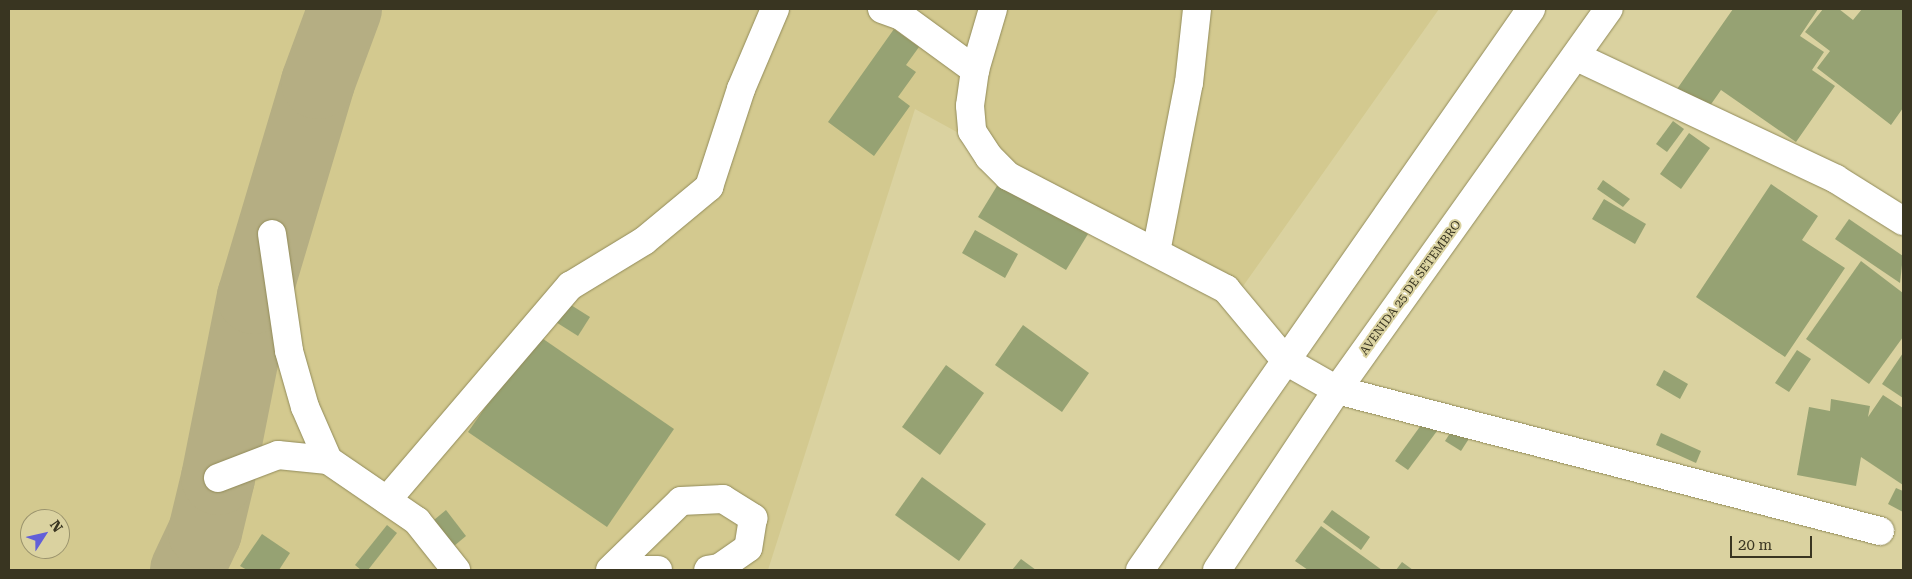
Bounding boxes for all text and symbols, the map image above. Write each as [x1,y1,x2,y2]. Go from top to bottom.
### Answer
street label: AVENIDA 25 DE SETEMBRO [1357,218,1465,358]
north arrow [20,509,70,559]
text: N [47,517,66,535]
scale bar [1732,526,1814,558]
text: 20 m [1738,536,1772,554]

